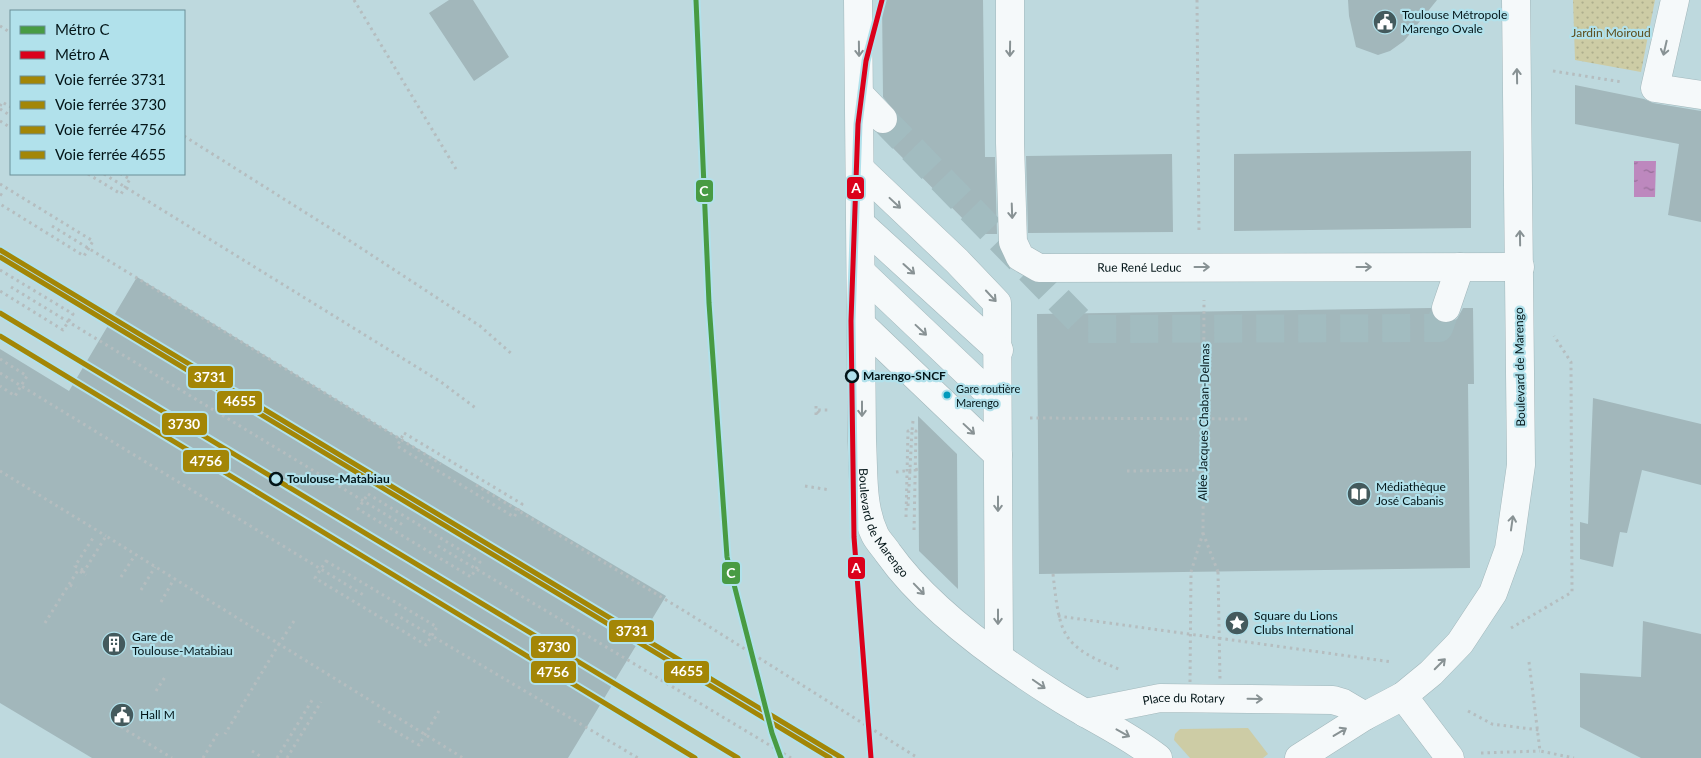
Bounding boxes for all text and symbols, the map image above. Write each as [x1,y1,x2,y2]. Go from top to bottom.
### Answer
place label: Toulouse Métropole Marengo Ovale [1402,7,1507,36]
public building icon: Toulouse Métropole Marengo Ovale [1372,9,1398,35]
legend [10,10,185,175]
text: Métro C [55,20,109,38]
park label: Jardin Moiroud [1571,25,1651,40]
one-way arrow [1659,39,1669,55]
one-way arrow [854,40,864,56]
one-way arrow [1005,40,1015,56]
text: Métro A [55,45,110,63]
one-way arrow [1512,68,1522,84]
text: Voie ferrée 3731 [55,70,166,88]
text: Voie ferrée 3730 [55,95,166,113]
text: Voie ferrée 4756 [55,120,166,138]
text: Voie ferrée 4655 [55,145,166,163]
line badge: A [846,176,865,200]
line badge: C [695,179,714,203]
text: A [850,179,861,196]
text: C [699,182,709,199]
one-way arrow [889,197,902,209]
one-way arrow [1008,203,1017,219]
one-way arrow [1515,231,1524,247]
street label: Rue René Leduc [1097,260,1182,275]
one-way arrow [1194,262,1210,272]
one-way arrow [1356,262,1372,272]
one-way arrow [903,263,916,275]
one-way arrow [985,290,997,303]
street label: Boulevard de Marengo [1511,307,1528,427]
one-way arrow [915,324,928,336]
street label: Allée Jacques Chaban-Delmas [1195,343,1212,501]
line badge: 3731 [187,365,234,389]
text: 3731 [194,368,226,385]
place label: Marengo-SNCF [863,368,946,383]
marker: Marengo-SNCF [845,369,859,383]
place label: Gare routière Marengo [956,382,1020,409]
line badge: 4655 [216,390,263,414]
marker: Gare routière Marengo [942,390,952,400]
text: 4655 [224,392,256,409]
one-way arrow [857,400,867,417]
line badge: 3730 [161,412,208,436]
text: 3730 [168,415,200,432]
one-way arrow [963,423,976,435]
line badge: 4756 [182,449,230,473]
text: 4756 [190,452,222,469]
street label: Boulevard de Marengo [856,468,912,580]
place label: Toulouse-Matabiau [287,471,390,486]
marker: Toulouse-Matabiau [269,472,283,486]
place label: Médiathèque José Cabanis [1376,479,1446,508]
library icon: Médiathèque José Cabanis [1346,481,1372,507]
one-way arrow [993,496,1003,512]
one-way arrow [1508,515,1518,531]
line badge: A [847,556,866,580]
text: A [850,559,861,576]
line badge: C [721,561,741,585]
text: C [726,564,736,581]
one-way arrow [913,583,925,595]
one-way arrow [993,608,1003,624]
place label: Square du Lions Clubs International [1254,608,1354,637]
place icon: Square du Lions Clubs International [1224,610,1250,636]
line badge: 3731 [608,619,655,643]
text: 3731 [616,622,648,639]
place label: Gare de Toulouse-Matabiau [132,629,233,658]
building icon: Gare de Toulouse-Matabiau [101,631,127,657]
line badge: 3730 [530,635,577,659]
text: 3730 [538,638,570,655]
one-way arrow [1434,658,1446,670]
line badge: 4756 [530,660,577,684]
line badge: 4655 [663,660,710,684]
text: 4655 [671,662,703,679]
text: 4756 [537,663,569,680]
one-way arrow [1032,679,1046,689]
street label: Place du Rotary [1141,690,1226,708]
one-way arrow [1246,694,1263,704]
public building icon: Hall M [109,702,135,728]
place label: Hall M [140,707,175,722]
one-way arrow [1332,726,1346,736]
one-way arrow [1115,729,1130,738]

